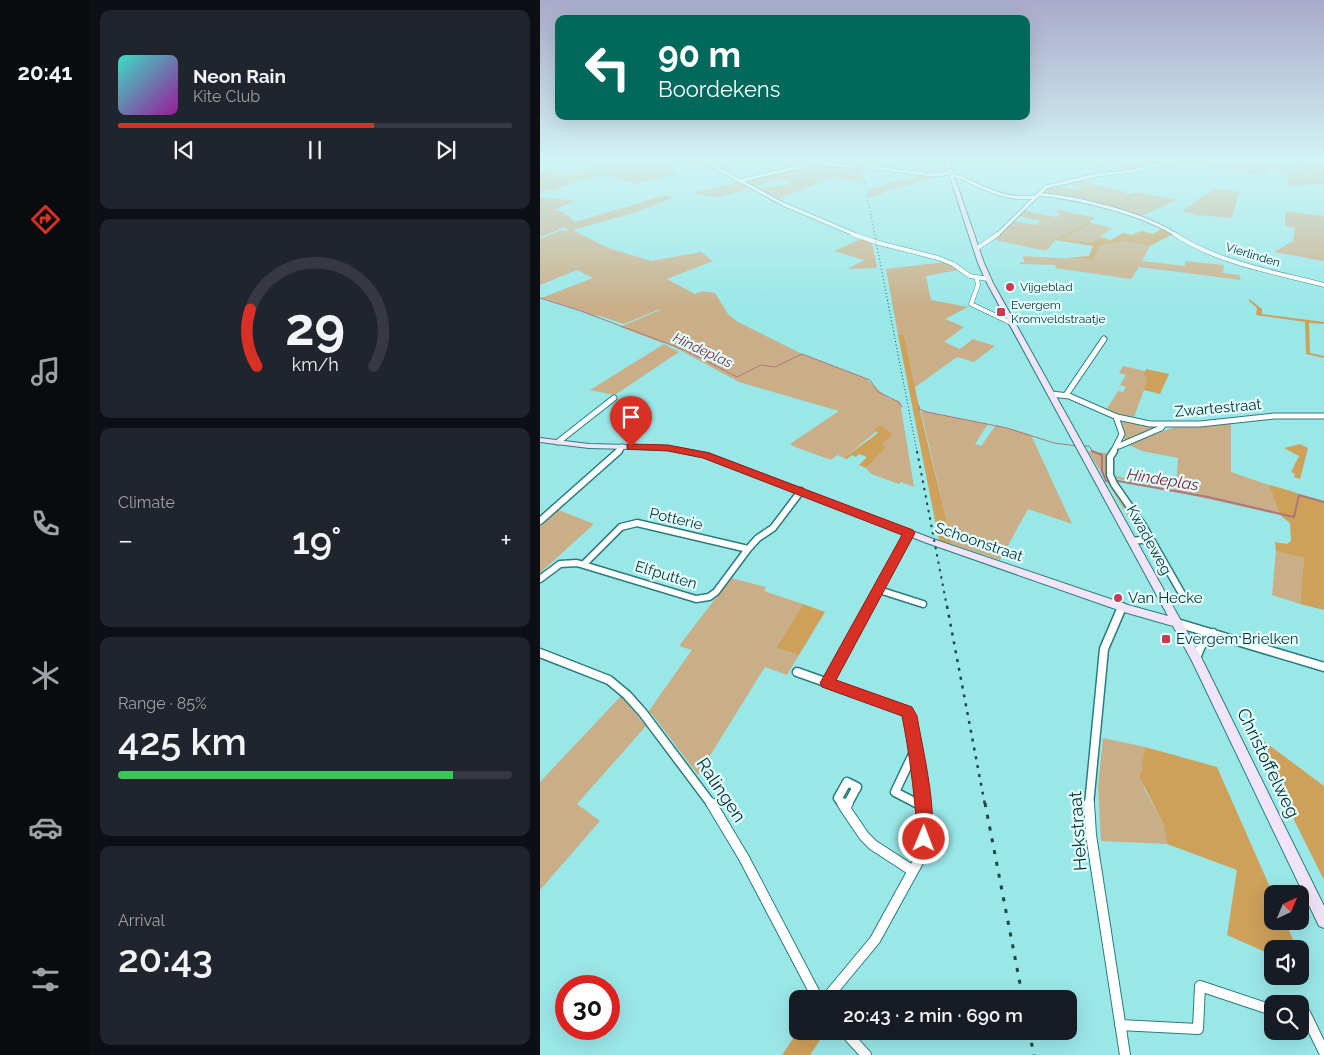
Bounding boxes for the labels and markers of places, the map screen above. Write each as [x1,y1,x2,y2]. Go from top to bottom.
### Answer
place label: Vijgeblad [1020,280,1073,294]
marker: Vijgeblad [1004,281,1016,293]
place label: Evergem Kromveldstraatje [1011,298,1106,326]
marker: Evergem Kromveldstraatje [995,306,1007,318]
pin [610,396,652,447]
place label: Van Hecke [1128,589,1203,607]
marker: Van Hecke [1112,592,1124,604]
place label: Evergem Brielken [1176,630,1299,648]
marker: Evergem Brielken [1160,633,1172,645]

